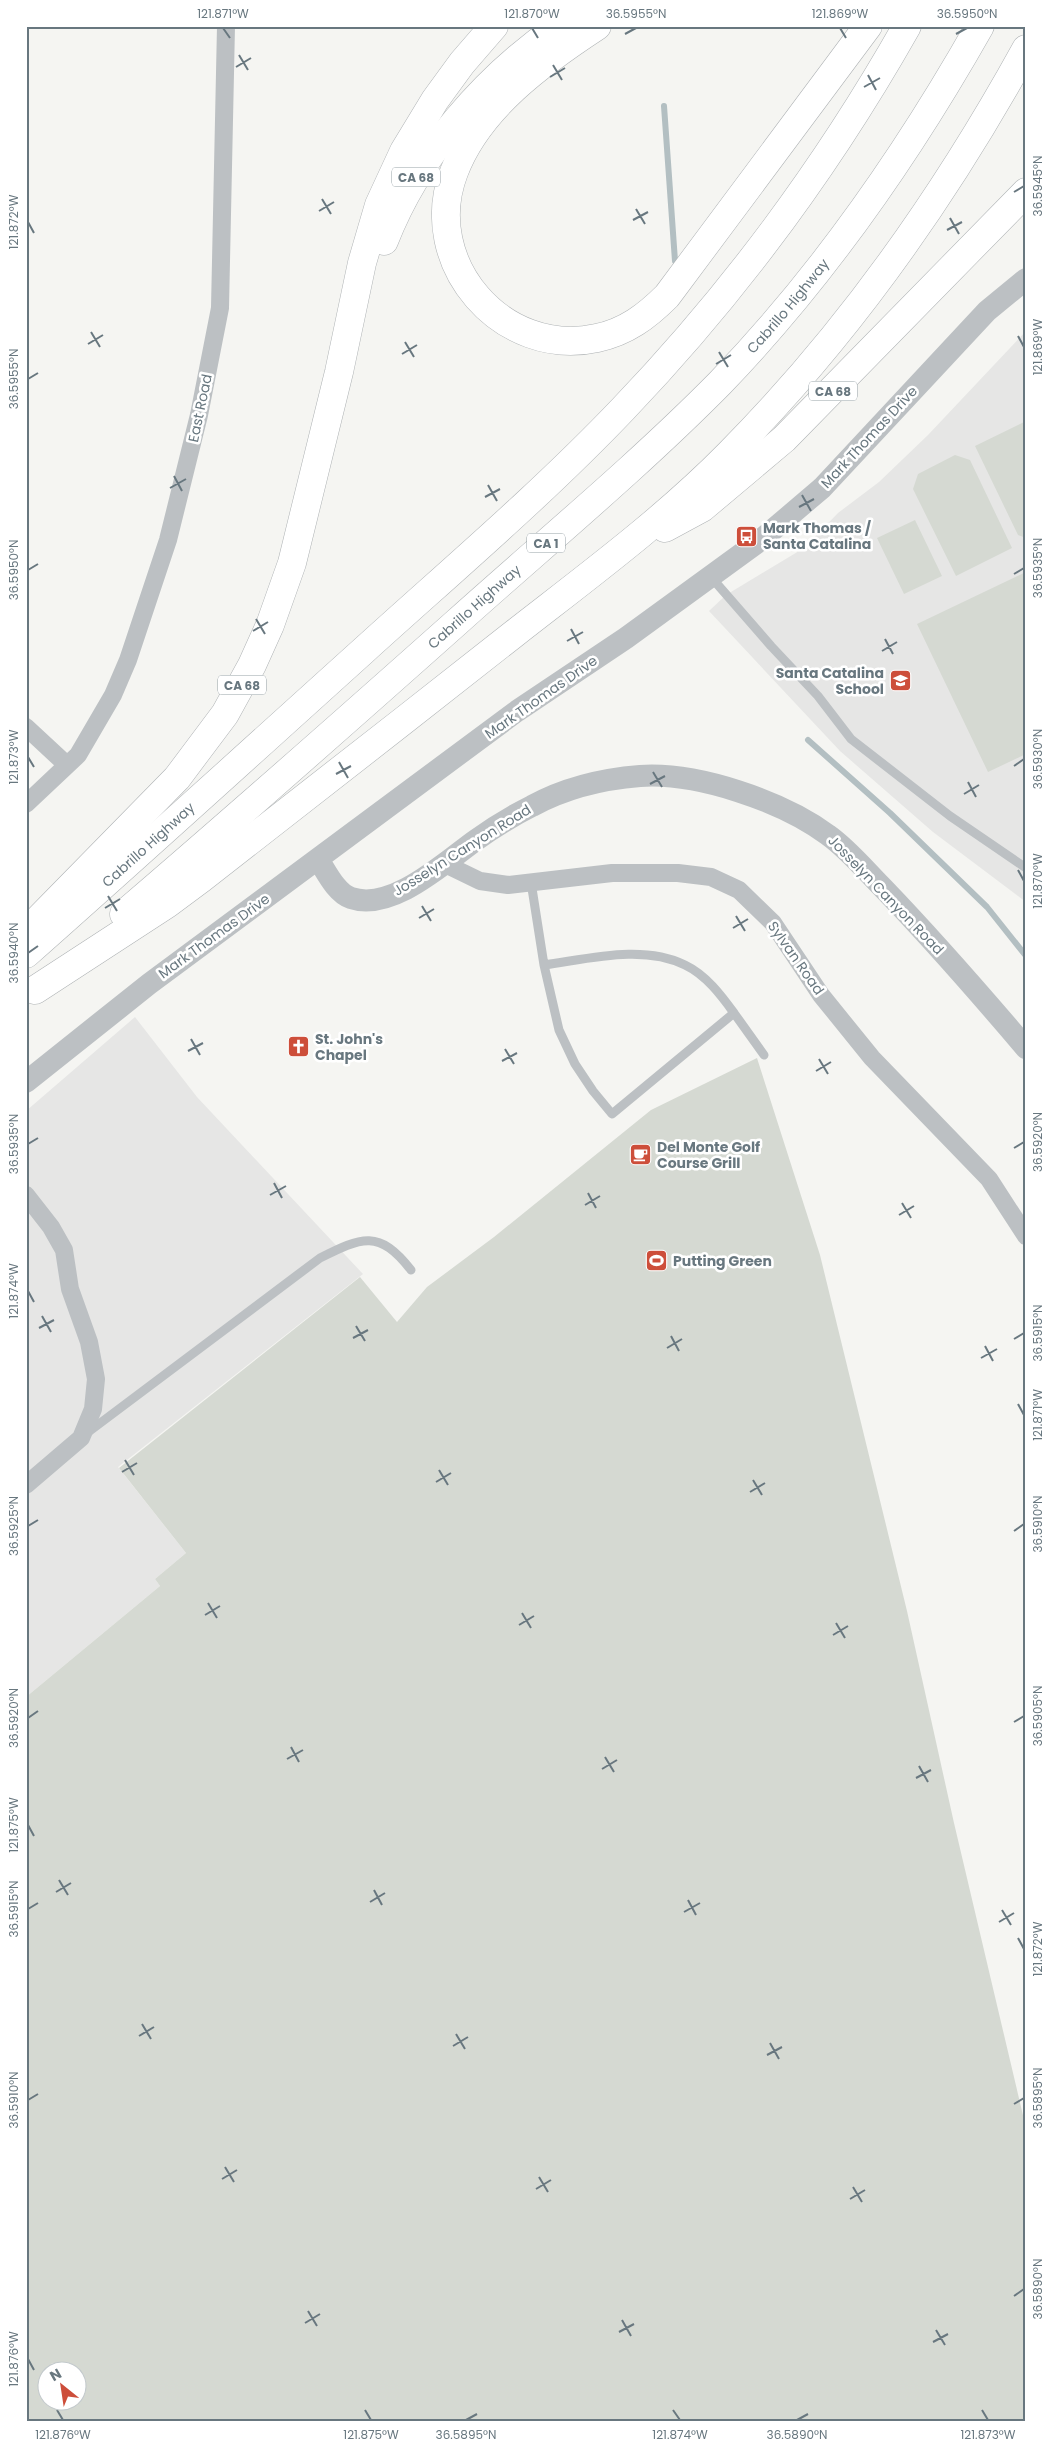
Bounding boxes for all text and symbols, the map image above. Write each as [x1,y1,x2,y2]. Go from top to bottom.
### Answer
text: 121.871°W [197,5,249,22]
text: 121.870°W [504,5,560,22]
text: 36.5955°N [606,5,666,22]
text: 121.869°W [812,5,869,22]
text: 36.5950°N [937,5,997,22]
text: 36.5945°N [1029,156,1046,216]
road number: CA 68 [392,168,440,186]
text: 121.872°W [5,194,22,249]
street label: Cabrillo Highway [742,254,834,358]
text: 121.869°W [1029,318,1046,375]
text: 36.5955°N [5,349,22,409]
street label: East Road [183,372,217,444]
street label: Mark Thomas Drive [816,381,922,493]
road number: CA 68 [809,382,857,401]
place label: Mark Thomas / Santa Catalina [763,518,872,554]
bus stop icon: Mark Thomas / Santa Catalina [735,524,759,548]
road number: CA 1 [527,534,565,552]
text: 36.5935°N [1029,538,1046,598]
text: 36.5950°N [5,540,22,600]
street label: Cabrillo Highway [423,560,525,653]
street label: Mark Thomas Drive [481,650,602,743]
place label: Santa Catalina School [776,663,884,699]
school or university icon: Santa Catalina School [888,669,912,693]
road number: CA 68 [218,676,266,694]
text: 121.873°W [5,729,22,784]
text: 36.5930°N [1029,729,1046,789]
street label: Cabrillo Highway [98,798,199,892]
street label: Josselyn Canyon Road [389,799,535,901]
street label: Josselyn Canyon Road [824,831,948,959]
text: 121.870°W [1029,853,1046,909]
street label: Mark Thomas Drive [154,889,274,983]
street label: Sylvan Road [763,917,829,999]
text: 36.5940°N [5,923,22,983]
place label: St. John's Chapel [315,1029,383,1065]
church icon: St. John's Chapel [287,1035,311,1059]
text: 36.5920°N [1029,1112,1046,1172]
text: 36.5935°N [5,1114,22,1174]
place label: Del Monte Golf Course Grill [657,1137,760,1173]
cafe icon: Del Monte Golf Course Grill [629,1143,653,1167]
sports icon: Putting Green [645,1249,669,1273]
place label: Putting Green [673,1251,772,1271]
text: 121.874°W [5,1263,22,1319]
text: 36.5915°N [1029,1304,1046,1362]
text: 121.871°W [1029,1389,1046,1441]
text: 36.5910°N [1029,1495,1046,1553]
text: 36.5925°N [5,1496,22,1556]
text: 36.5905°N [1029,1686,1046,1746]
text: 36.5920°N [5,1688,22,1748]
text: 121.875°W [5,1797,22,1853]
text: 36.5915°N [5,1880,22,1938]
text: 121.872°W [1029,1921,1046,1976]
text: 36.5895°N [1029,2068,1046,2128]
text: 36.5910°N [5,2071,22,2129]
text: 36.5890°N [1029,2259,1046,2319]
text: 121.876°W [5,2331,22,2387]
north arrow [38,2360,88,2410]
text: N [46,2363,65,2386]
text: 121.876°W [35,2426,91,2443]
text: 121.875°W [343,2426,399,2443]
text: 36.5895°N [436,2426,496,2443]
text: 121.874°W [652,2426,708,2443]
text: 36.5890°N [767,2426,827,2443]
text: 121.873°W [961,2426,1016,2443]

